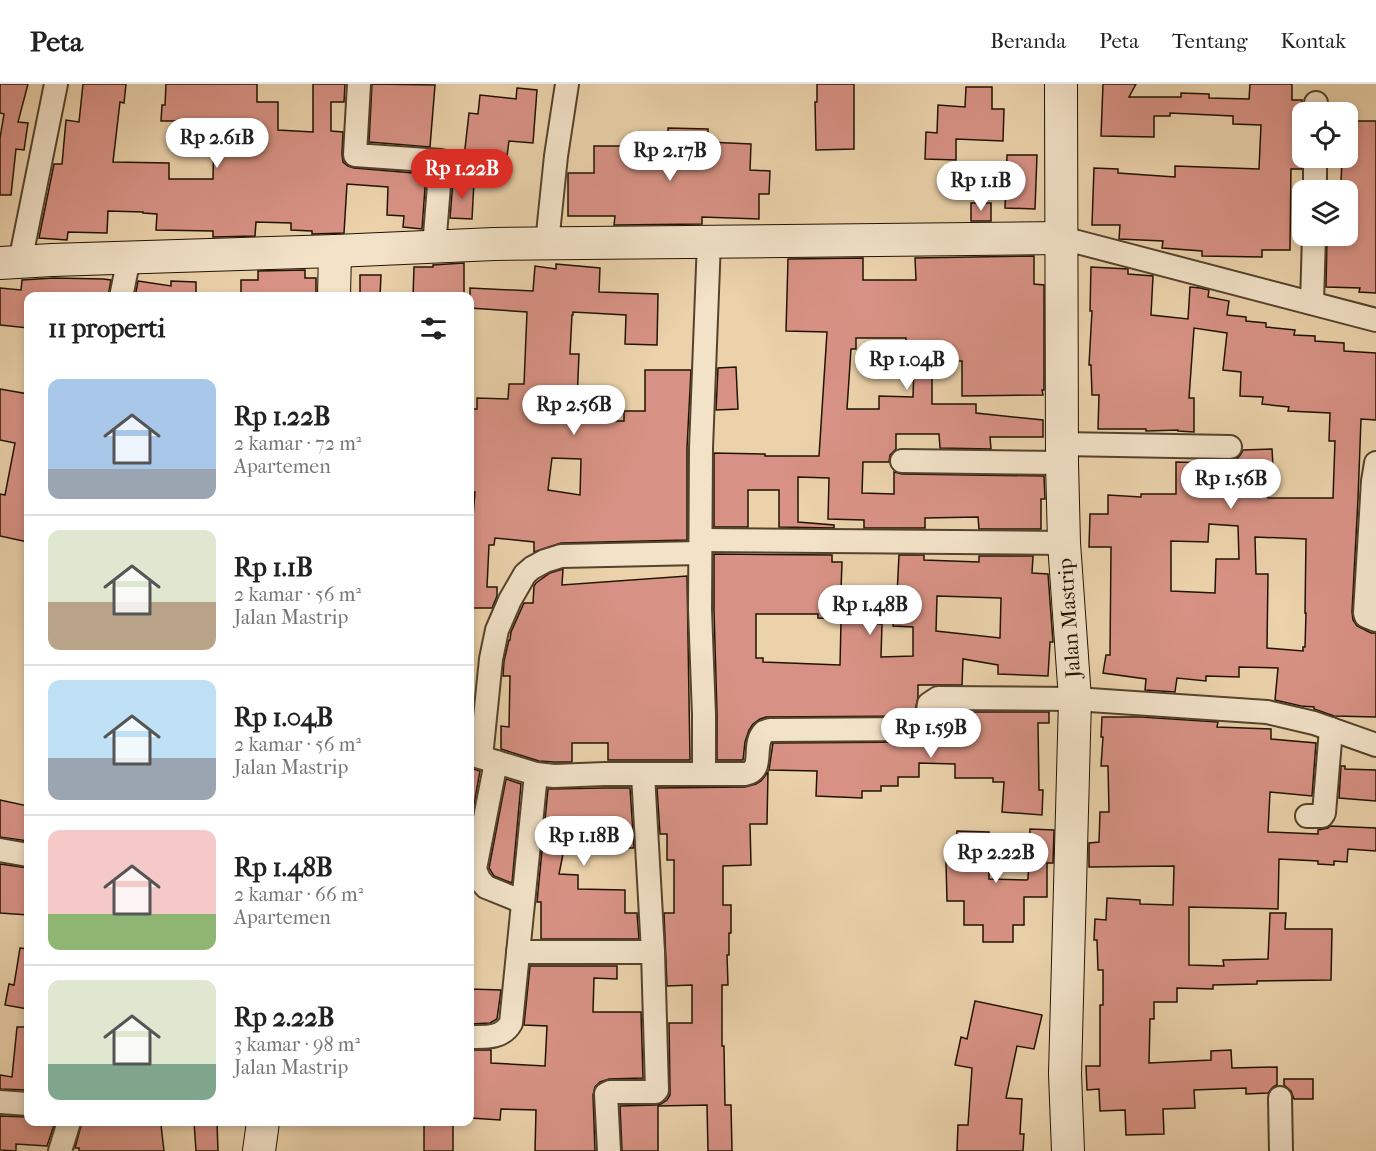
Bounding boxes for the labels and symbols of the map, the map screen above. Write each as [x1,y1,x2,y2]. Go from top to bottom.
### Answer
pin: Rp 2.61B [155,118,279,169]
pin: Rp 2.17B [608,131,732,182]
pin: Rp 1.22B [400,149,524,200]
pin: Rp 1.1B [926,161,1036,212]
pin: Rp 1.04B [845,340,969,391]
pin: Rp 2.56B [512,385,636,436]
pin: Rp 1.56B [1169,459,1293,510]
street label: Jalan Mastrip [1053,557,1085,681]
pin: Rp 1.48B [808,585,932,636]
pin: Rp 1.59B [869,708,993,759]
pin: Rp 1.18B [522,816,646,867]
pin: Rp 2.22B [934,833,1058,884]

